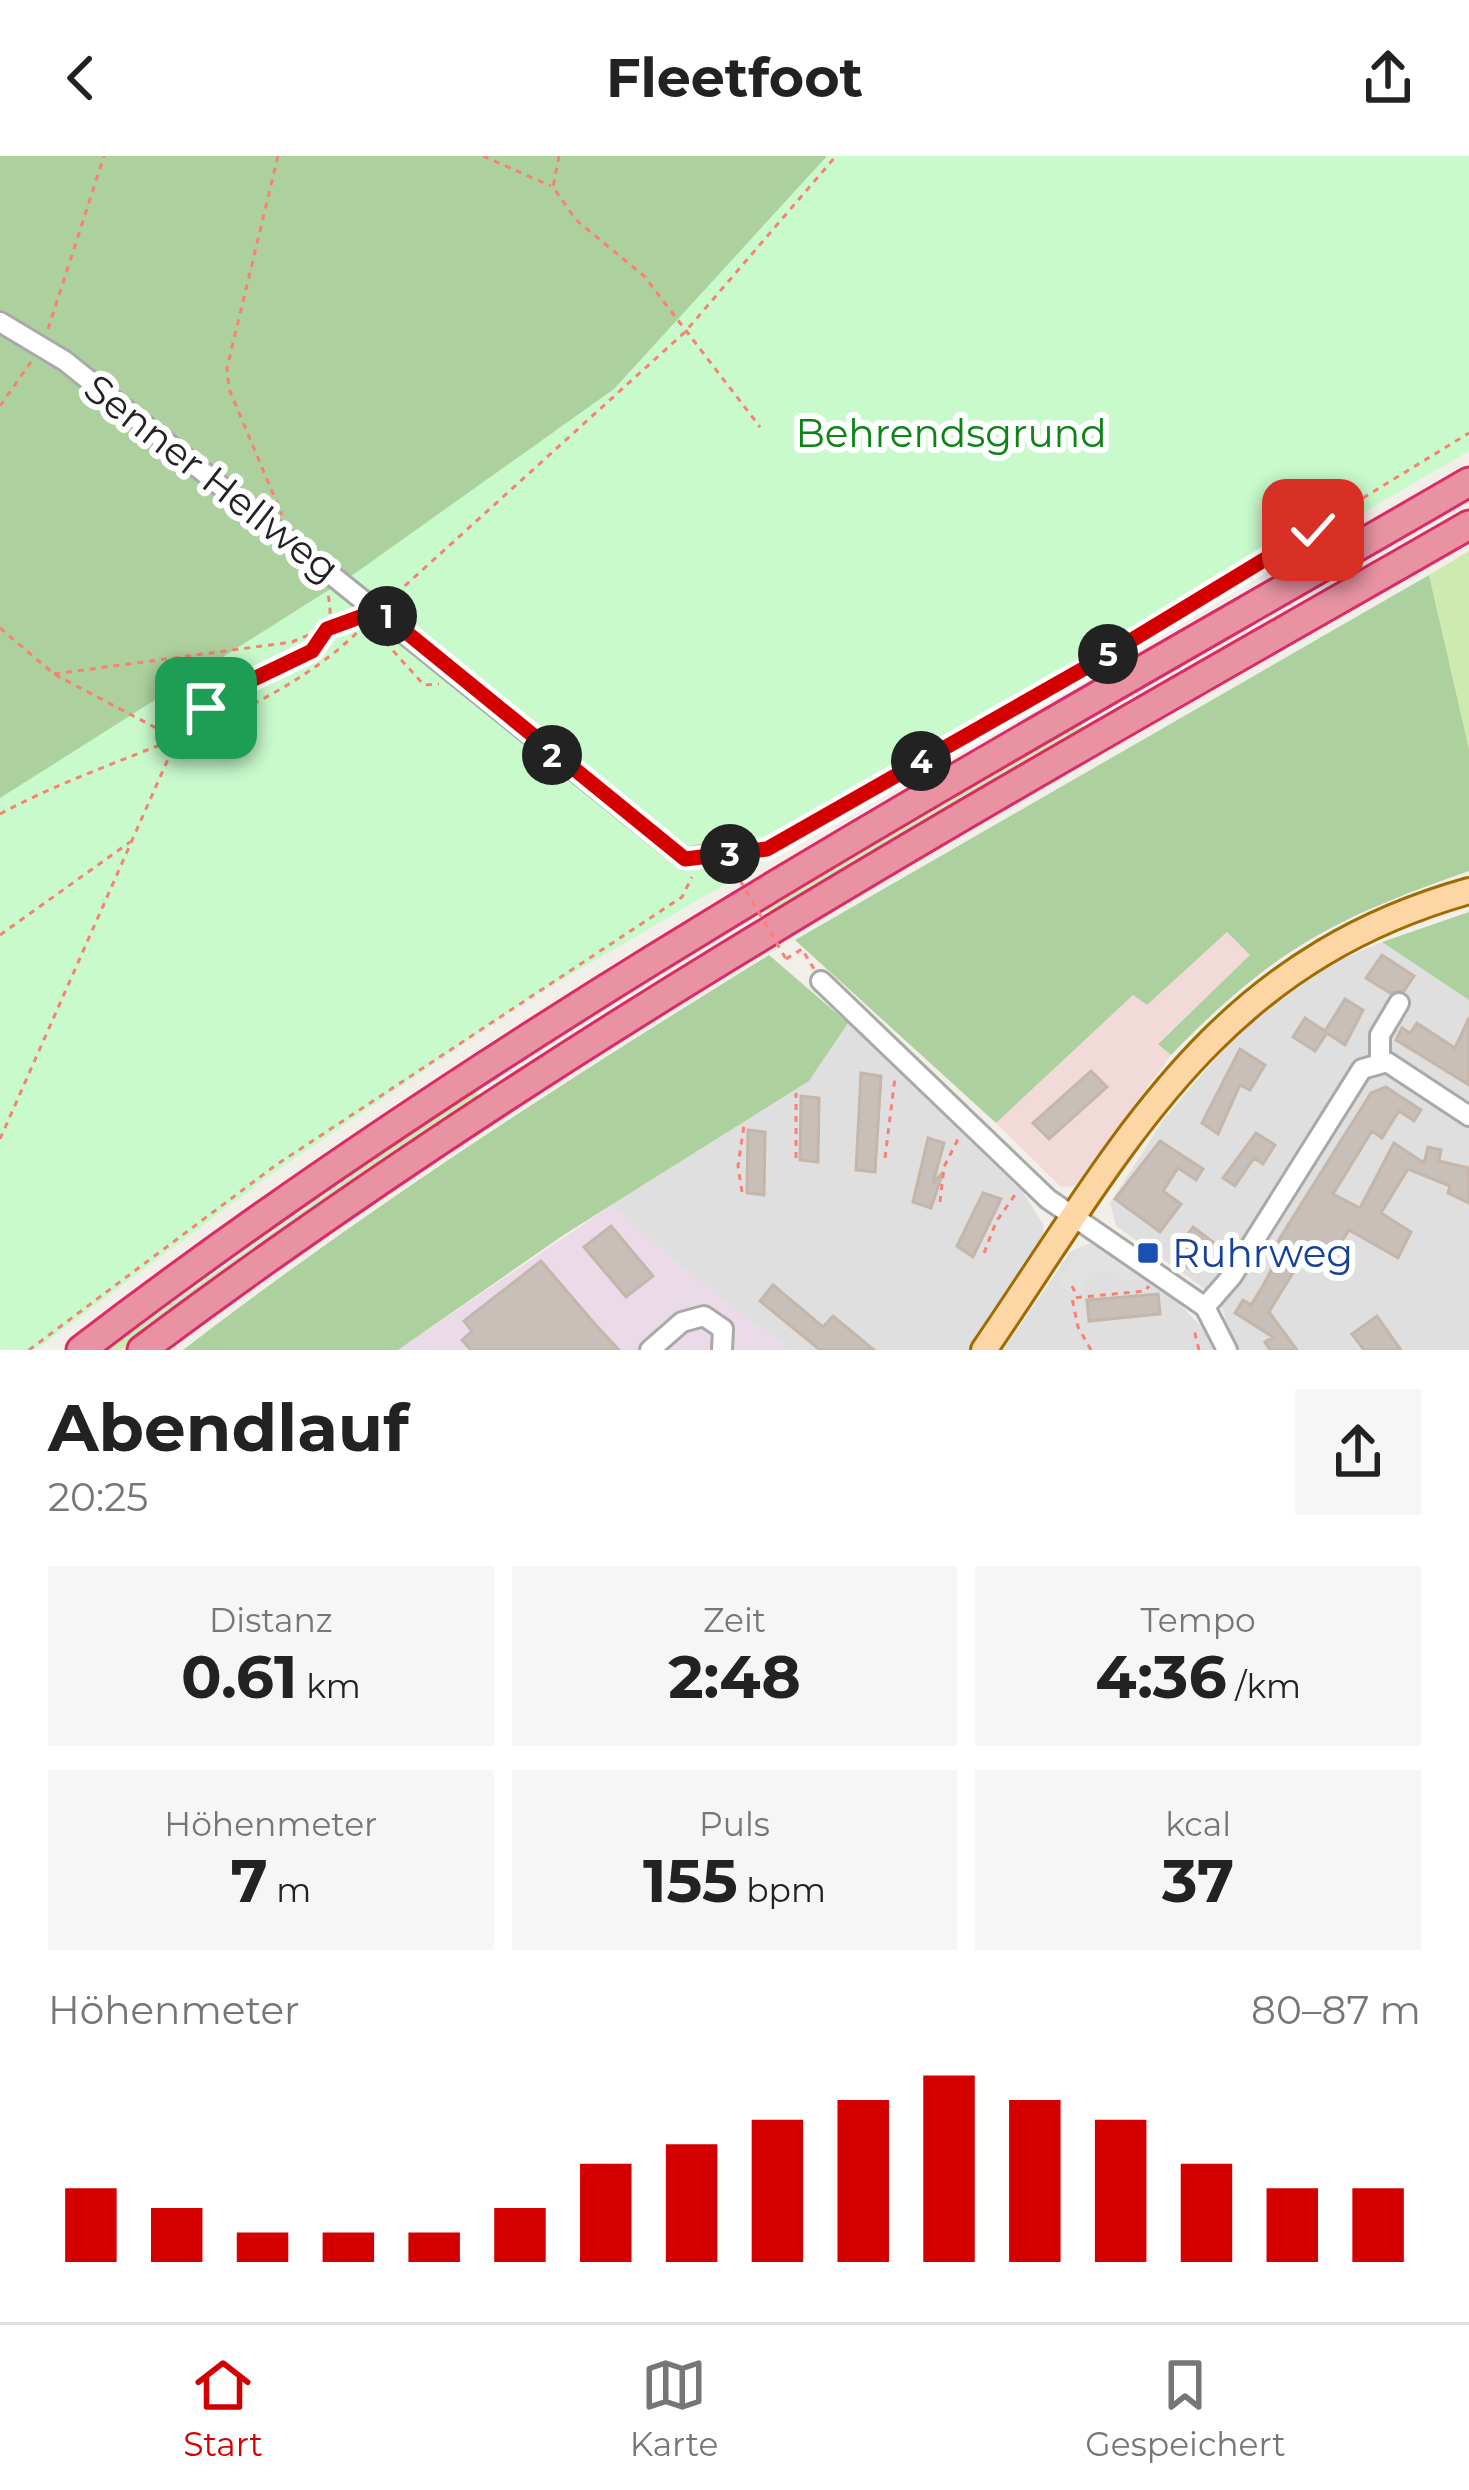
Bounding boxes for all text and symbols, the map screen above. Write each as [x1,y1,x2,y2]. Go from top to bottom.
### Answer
icon: back [48,45,114,111]
text: Fleetfoot [606,45,863,111]
icon: share [1355,45,1421,111]
street label: Senner Hellweg [75,364,349,592]
park label: Behrendsgrund [795,409,1107,457]
pin [1262,479,1364,581]
icon: check [1280,497,1346,563]
pin: 1 [357,586,417,646]
text: 1 [381,596,393,636]
pin: 5 [1078,624,1138,684]
text: 5 [1098,634,1118,674]
pin [155,657,257,759]
icon: arrive [173,675,239,741]
pin: 2 [522,725,582,785]
pin: 4 [891,731,951,791]
text: 2 [542,735,562,775]
text: 4 [910,741,932,781]
pin: 3 [700,824,760,884]
text: 3 [720,834,740,874]
place label: Ruhrweg [1172,1229,1353,1277]
marker: Ruhrweg [1135,1240,1161,1266]
text: Abendlauf [48,1387,409,1468]
button: share [1295,1389,1421,1515]
text: 20:25 [48,1473,148,1521]
text: Distanz [209,1600,333,1640]
text: Zeit [703,1600,766,1640]
text: Tempo [1141,1600,1256,1640]
text: 0.61 [181,1640,298,1713]
text: 2:48 [668,1640,801,1713]
text: 4:36 [1095,1640,1227,1713]
text: km [298,1666,361,1706]
text: /km [1227,1666,1301,1706]
text: Höhenmeter [164,1804,377,1844]
text: Puls [699,1804,770,1844]
text: kcal [1165,1804,1231,1844]
text: 7 [230,1844,268,1917]
text: 155 [643,1844,738,1917]
text: 37 [1162,1844,1234,1917]
text: m [268,1870,311,1910]
text: bpm [738,1870,826,1910]
text: Höhenmeter [48,1986,300,2034]
text: 80–87 m [1251,1986,1421,2034]
tab: Start [183,2352,263,2464]
tab: Karte [630,2352,719,2464]
tab: Gespeichert [1085,2352,1286,2464]

